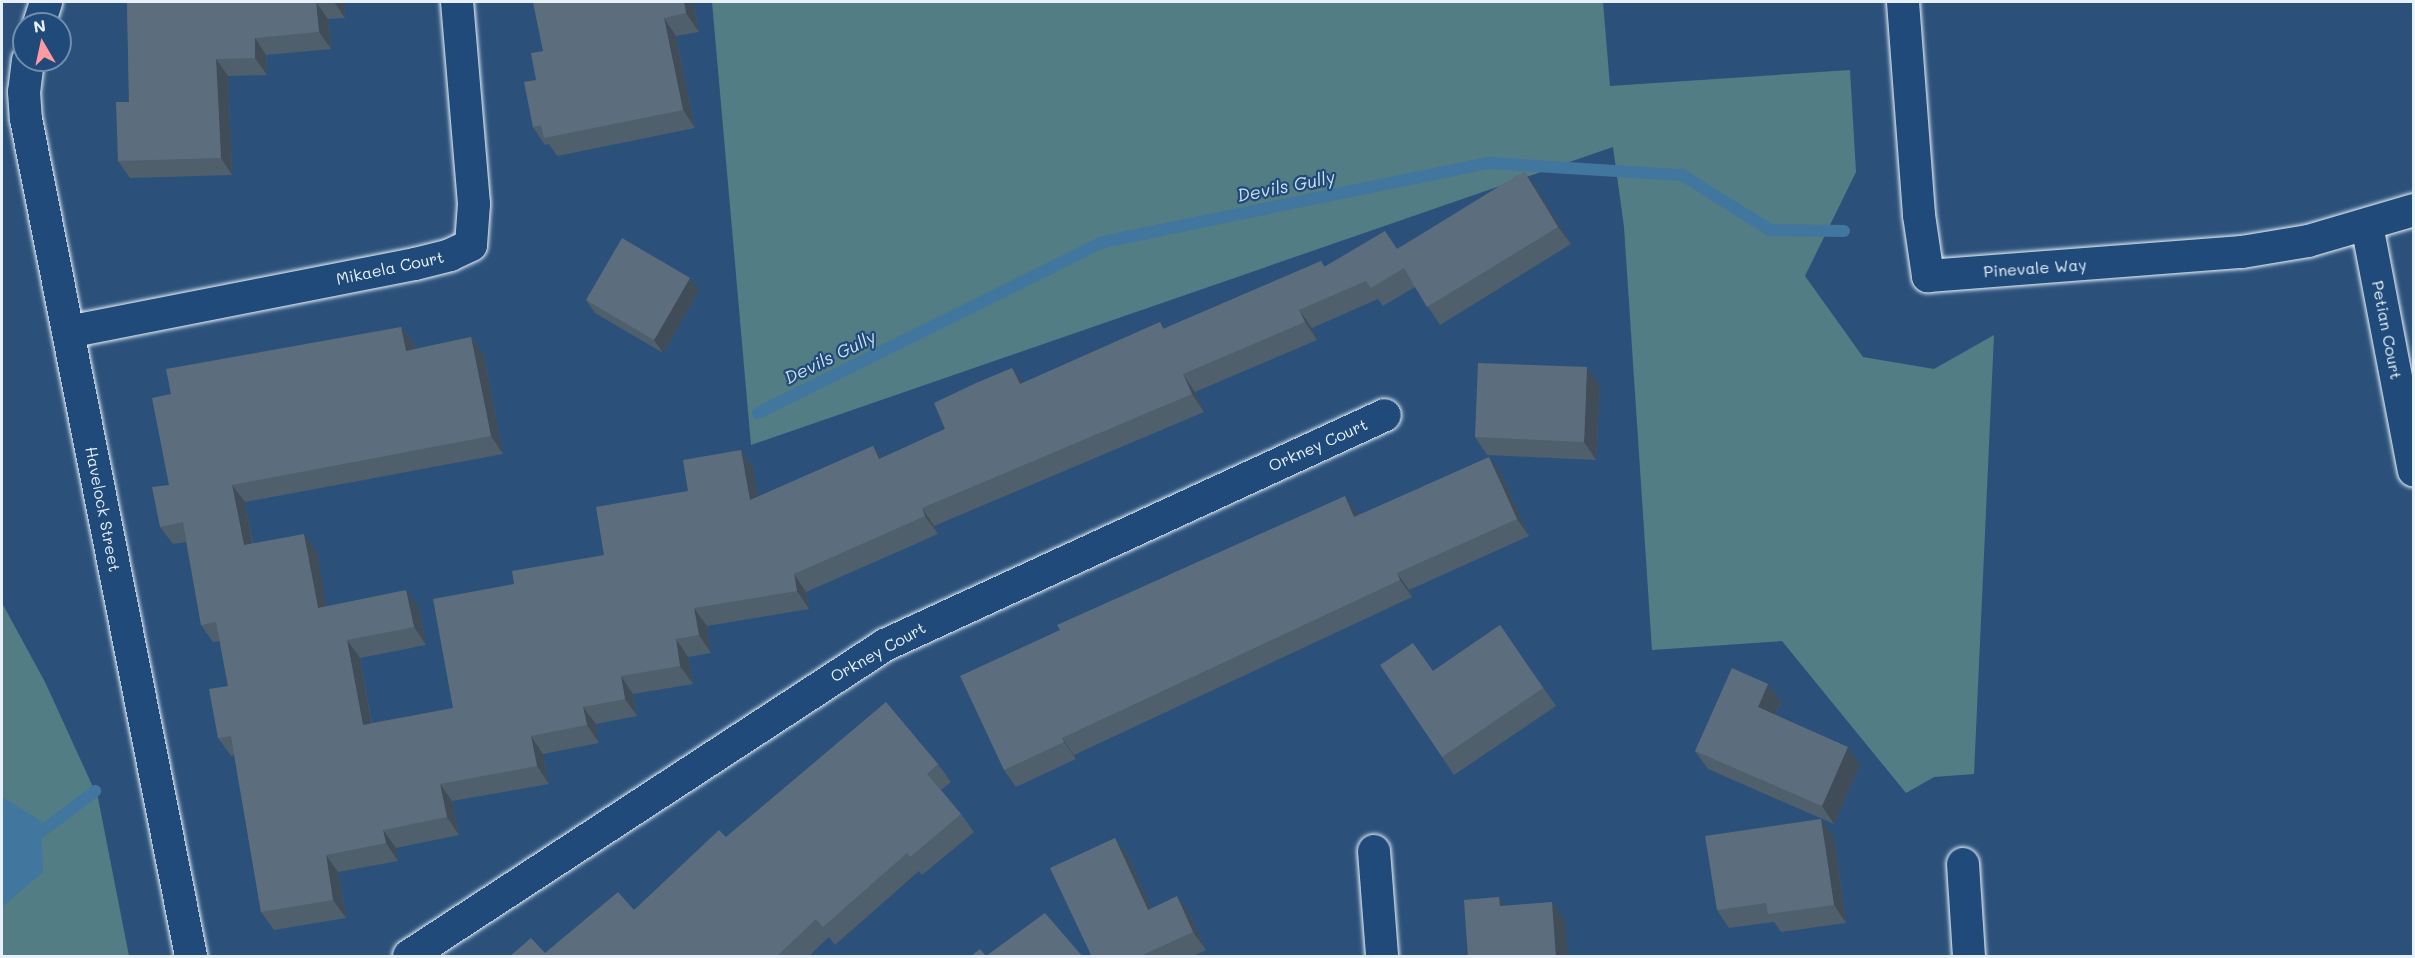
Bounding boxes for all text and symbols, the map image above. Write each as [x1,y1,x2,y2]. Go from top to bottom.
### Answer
north arrow [12,12,72,72]
text: N [32,14,47,37]
water label: Devils Gully [1235,166,1337,206]
street label: Mikaela Court [334,247,446,289]
street label: Pinevale Way [1983,255,2087,281]
street label: Petian Court [2368,279,2406,381]
water label: Devils Gully [781,326,879,388]
street label: Orkney Court [1266,415,1370,475]
street label: Havelock Street [81,445,125,573]
street label: Orkney Court [827,618,929,686]

